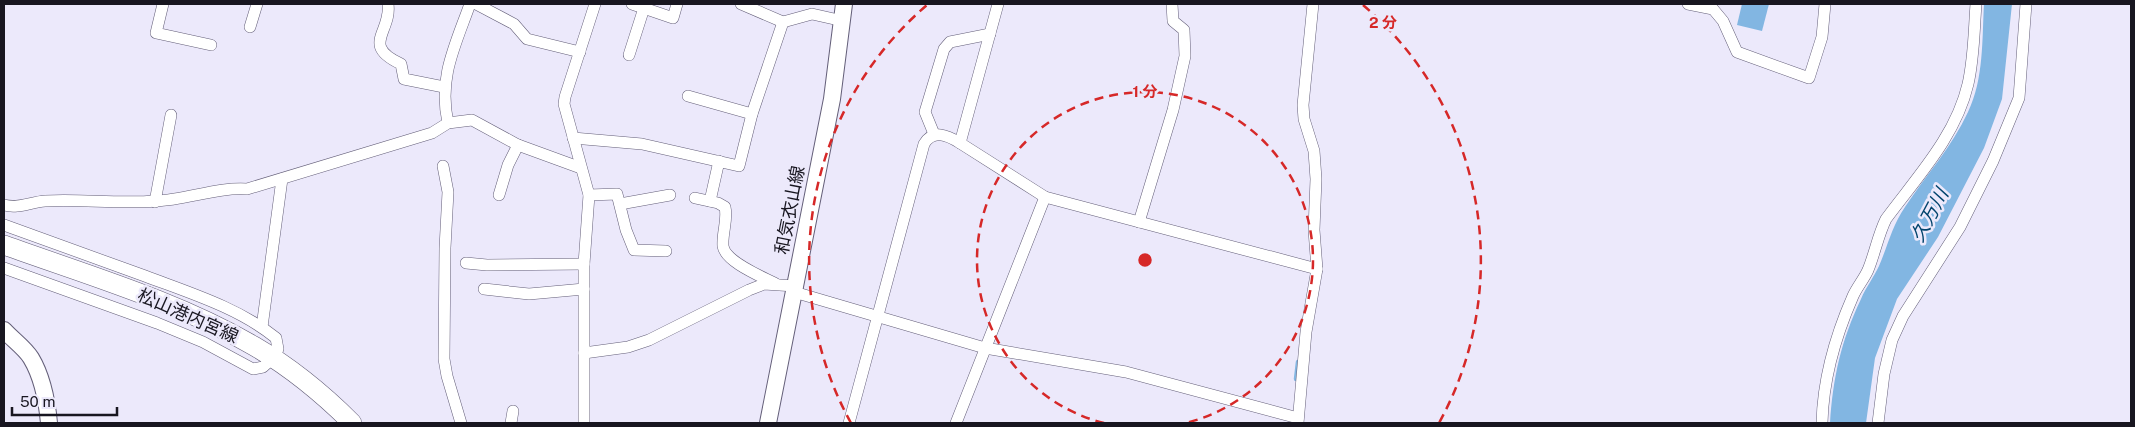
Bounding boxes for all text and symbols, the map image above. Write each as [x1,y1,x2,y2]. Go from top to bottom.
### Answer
text: 2 分 [1369,14,1397,31]
text: 1 分 [1133,83,1157,100]
street label: 和気衣山線 [771,164,808,256]
water label: 久万川 [1906,183,1953,245]
centre of rings [1136,251,1154,269]
street label: 松山港内宮線 [135,284,242,347]
scale bar [12,384,118,416]
text: 50 m [20,393,55,410]

